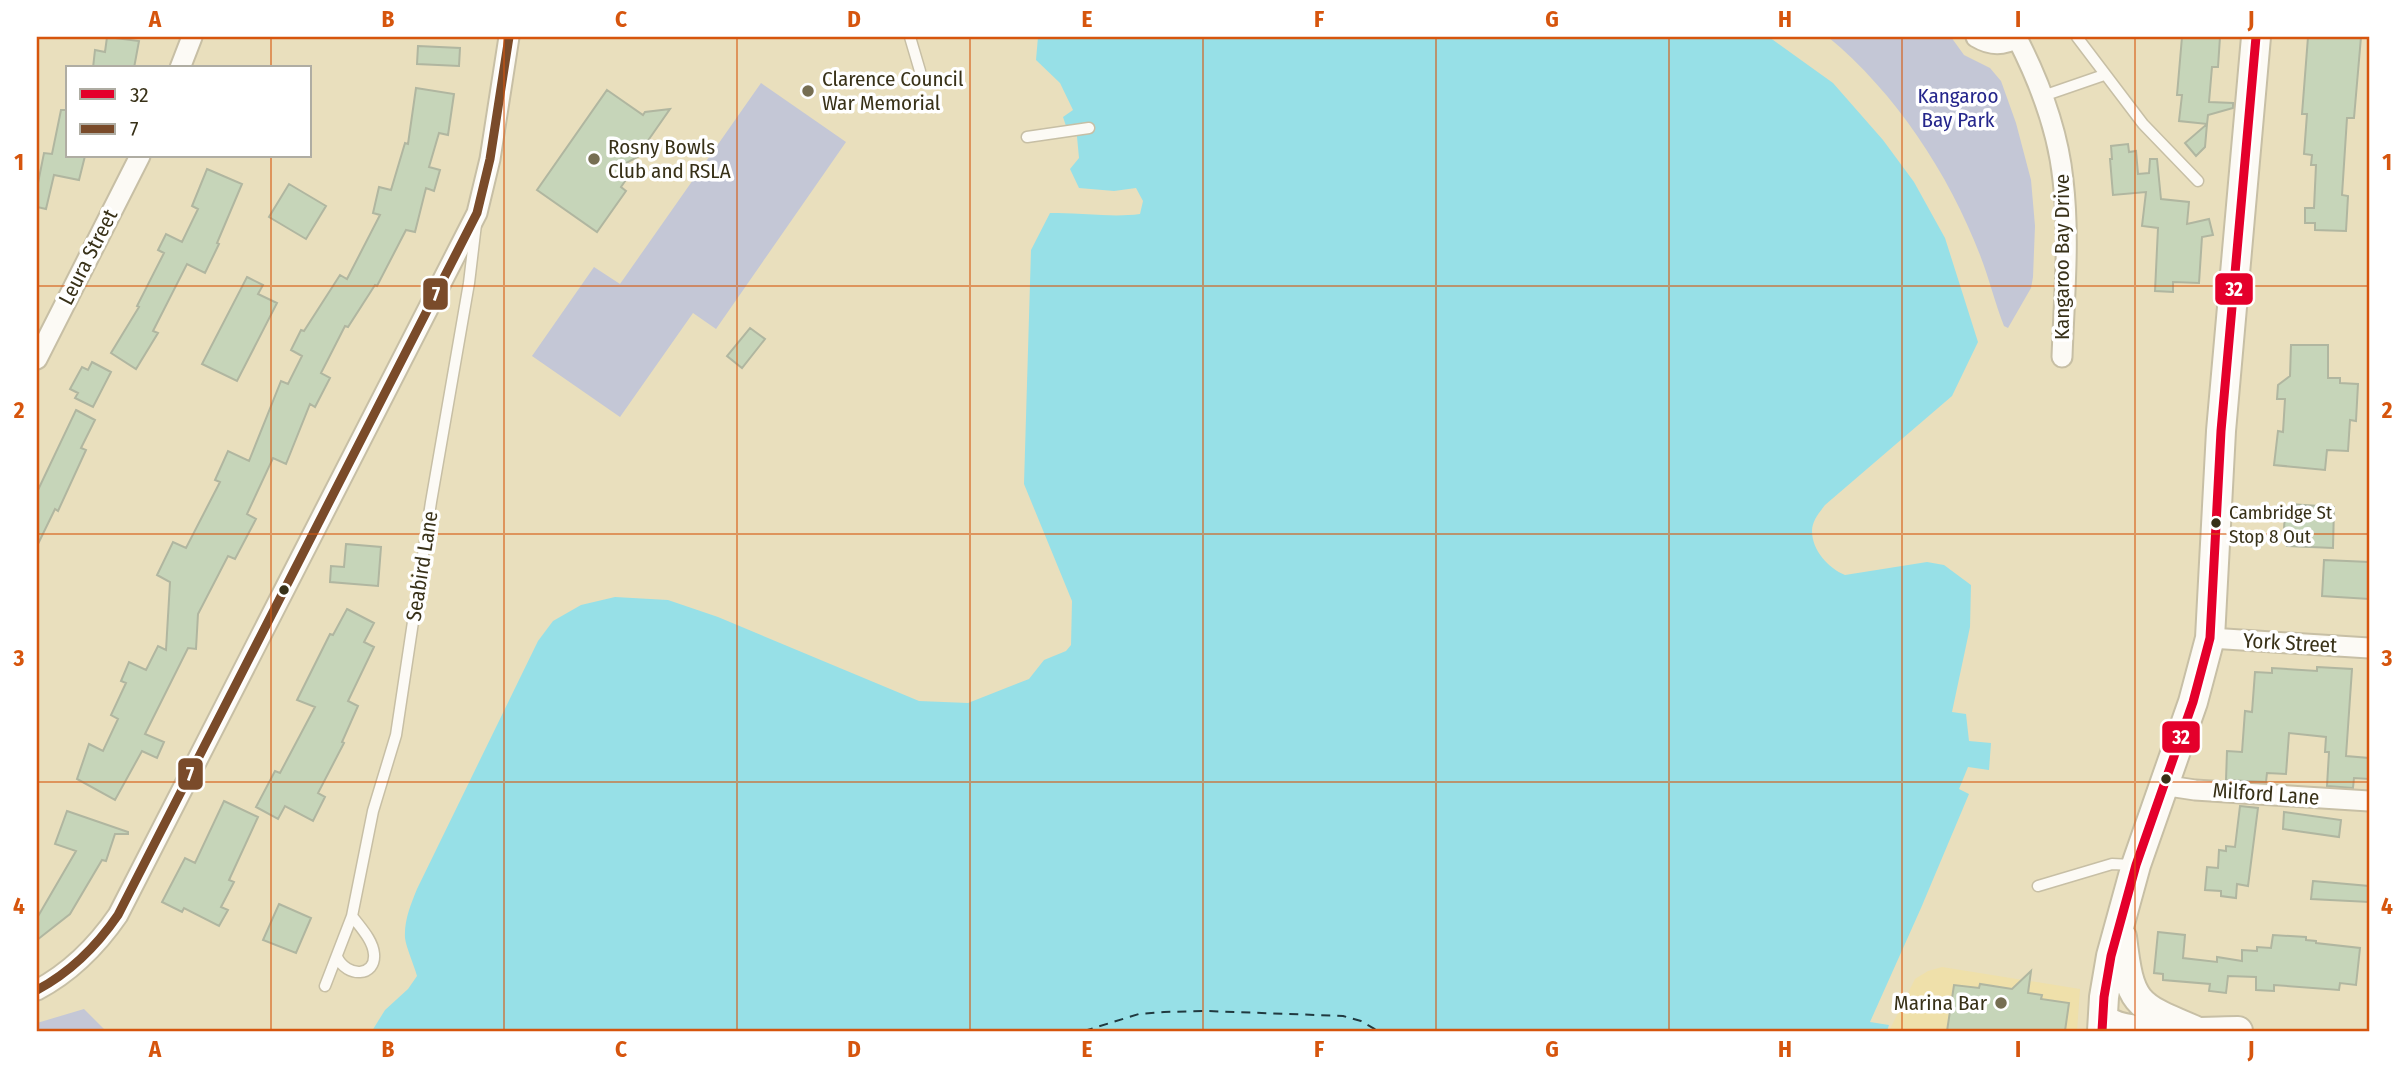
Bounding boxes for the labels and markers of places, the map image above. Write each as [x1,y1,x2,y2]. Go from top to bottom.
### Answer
place label: Clarence Council War Memorial [822,66,964,116]
marker: Clarence Council War Memorial [800,83,816,99]
place label: Rosny Bowls Club and RSLA [608,134,731,184]
marker: Rosny Bowls Club and RSLA [586,151,602,167]
place label: Cambridge St Stop 8 Out [2229,501,2333,548]
marker: Cambridge St Stop 8 Out [2209,516,2223,530]
unlabelled marker [277,583,291,597]
unlabelled marker [2159,772,2173,786]
place label: Marina Bar [1894,990,1988,1016]
marker: Marina Bar [1993,995,2009,1011]

